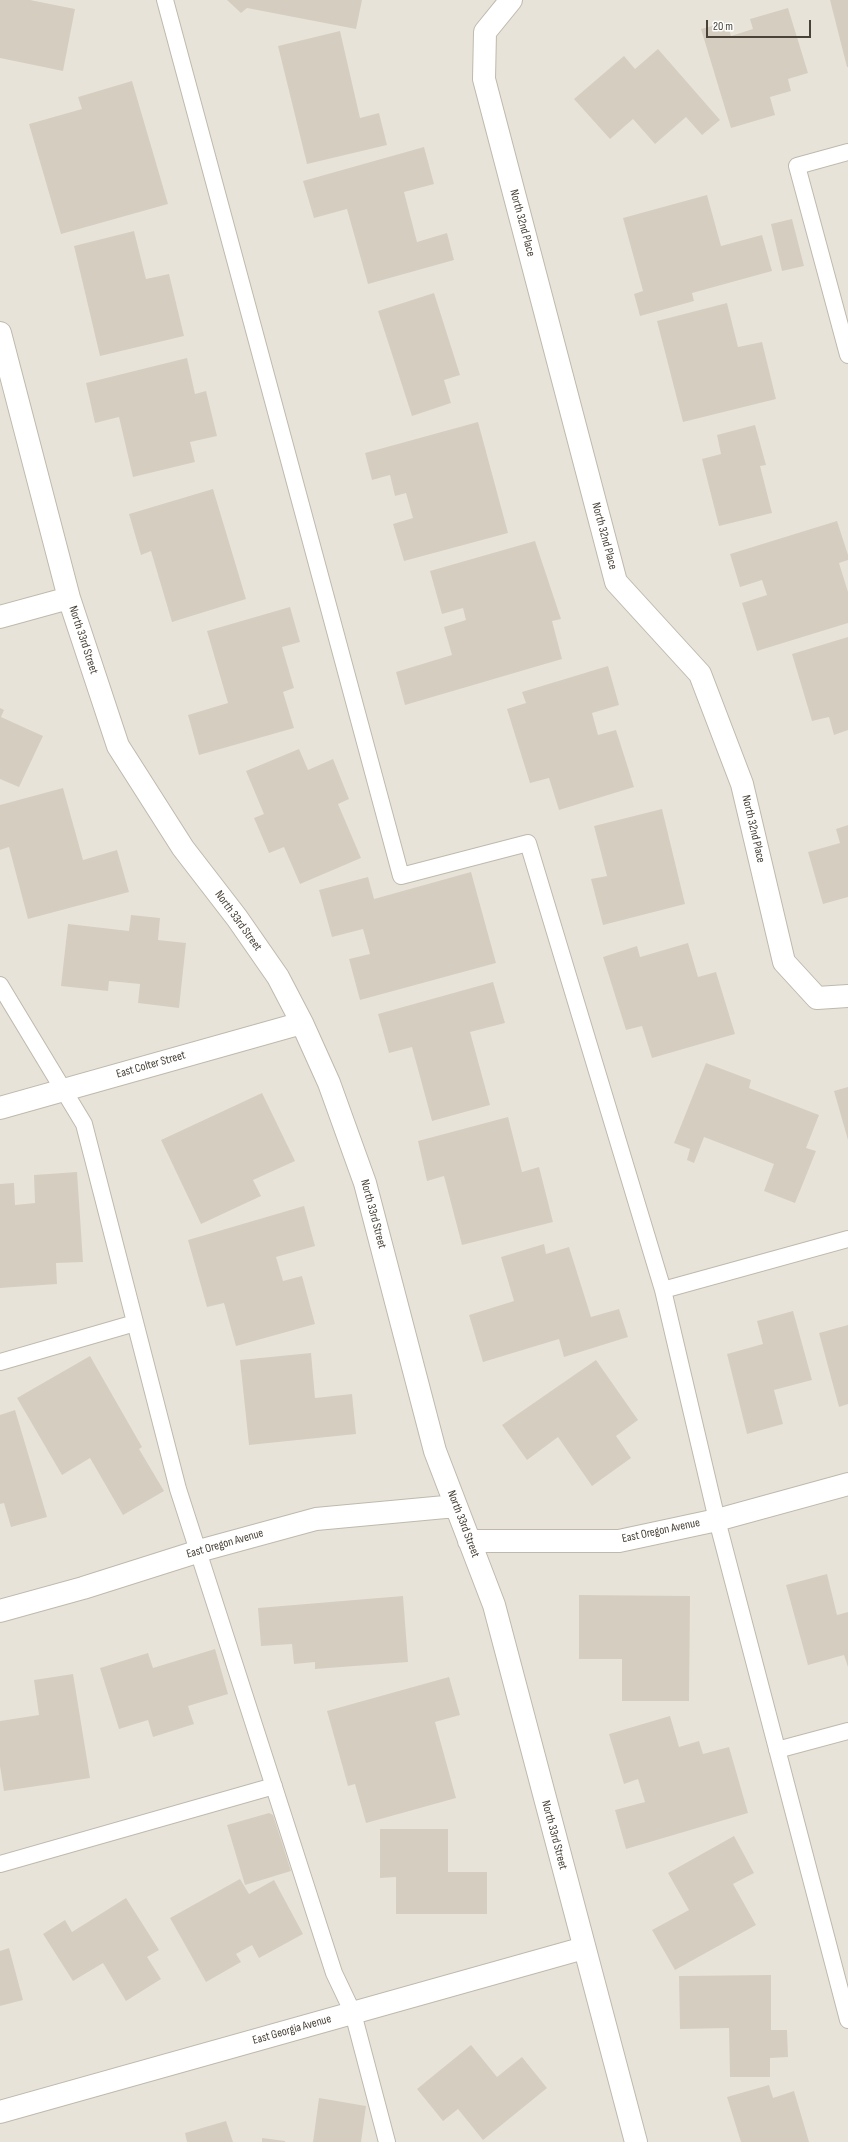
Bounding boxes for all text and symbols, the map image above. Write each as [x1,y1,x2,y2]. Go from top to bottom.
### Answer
scale bar [708,12,813,38]
text: 20 m [713,19,733,34]
street label: North 32nd Place [506,188,538,258]
street label: North 32nd Place [588,501,620,571]
street label: North 33rd Street [65,604,101,676]
street label: North 32nd Place [738,794,768,864]
street label: North 33rd Street [211,888,265,954]
street label: East Colter Street [115,1048,187,1082]
street label: North 33rd Street [357,1178,389,1250]
street label: North 33rd Street [444,1488,482,1560]
street label: East Oregon Avenue [621,1516,701,1546]
street label: East Oregon Avenue [185,1526,265,1562]
street label: North 33rd Street [538,1799,570,1871]
street label: East Georgia Avenue [251,2012,333,2048]

